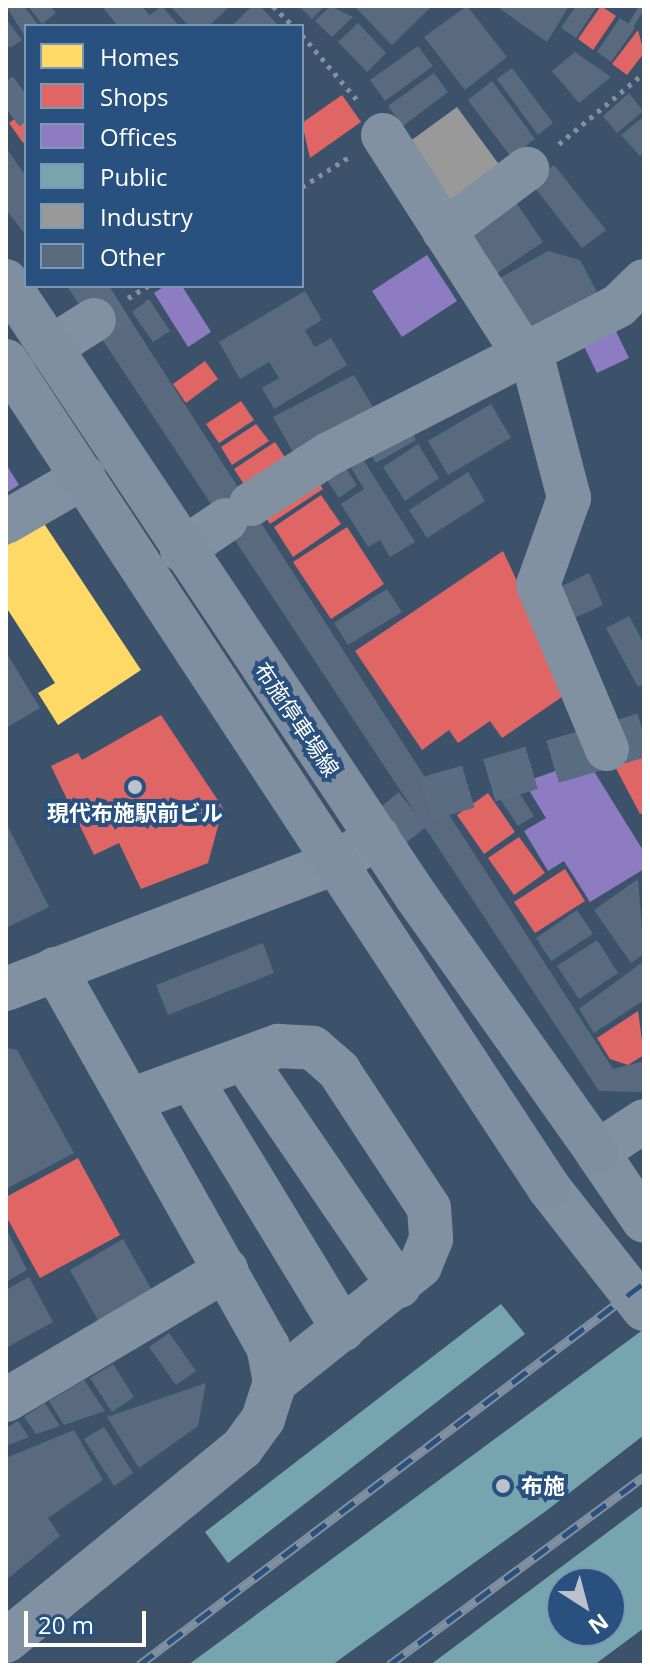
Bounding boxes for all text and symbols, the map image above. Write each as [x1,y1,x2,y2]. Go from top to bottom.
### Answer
legend [24,24,304,288]
text: Homes [100,40,179,73]
text: Shops [100,80,168,113]
text: Offices [100,120,177,153]
text: Public [100,160,167,193]
text: Industry [100,200,193,233]
text: Other [100,240,165,273]
street label: 布施停車場線 [249,657,345,781]
marker: 現代布施駅前ビル [126,778,144,796]
place label: 現代布施駅前ビル [47,800,223,826]
place label: 布施 [521,1473,565,1499]
marker: 布施 [492,1475,514,1497]
north arrow [546,1567,626,1647]
scale bar [28,1595,150,1645]
text: N [583,1607,615,1642]
text: 20 m [38,1608,94,1641]

